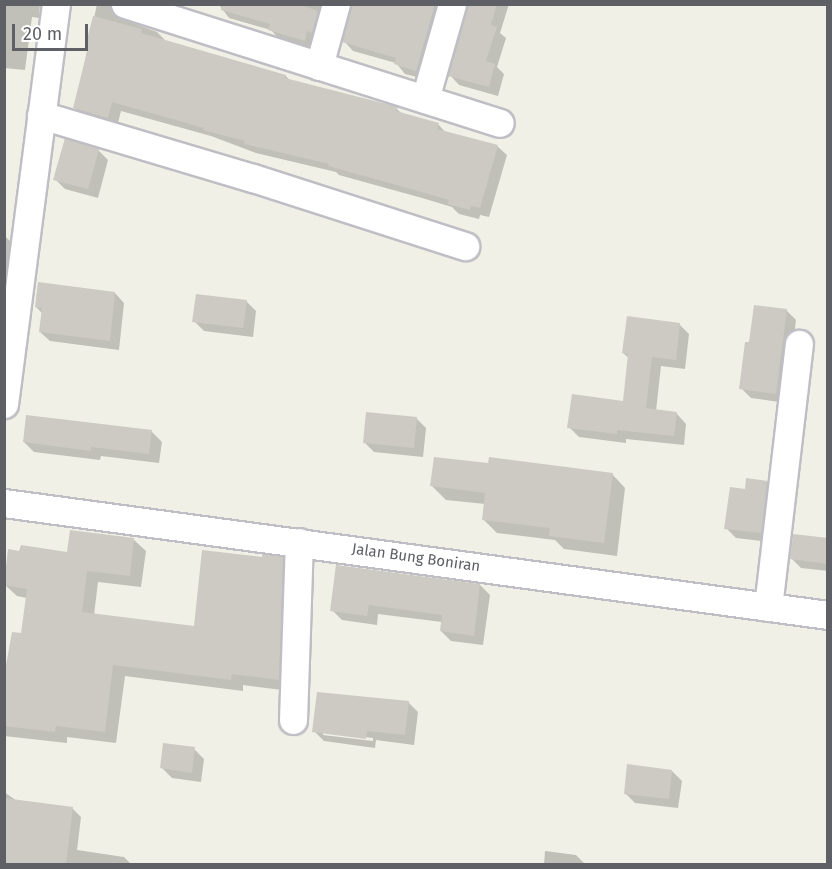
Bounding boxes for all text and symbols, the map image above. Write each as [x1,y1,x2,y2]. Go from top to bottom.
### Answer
scale bar [15,12,92,50]
text: 20 m [23,23,62,45]
street label: Jalan Bung Boniran [351,540,481,576]

